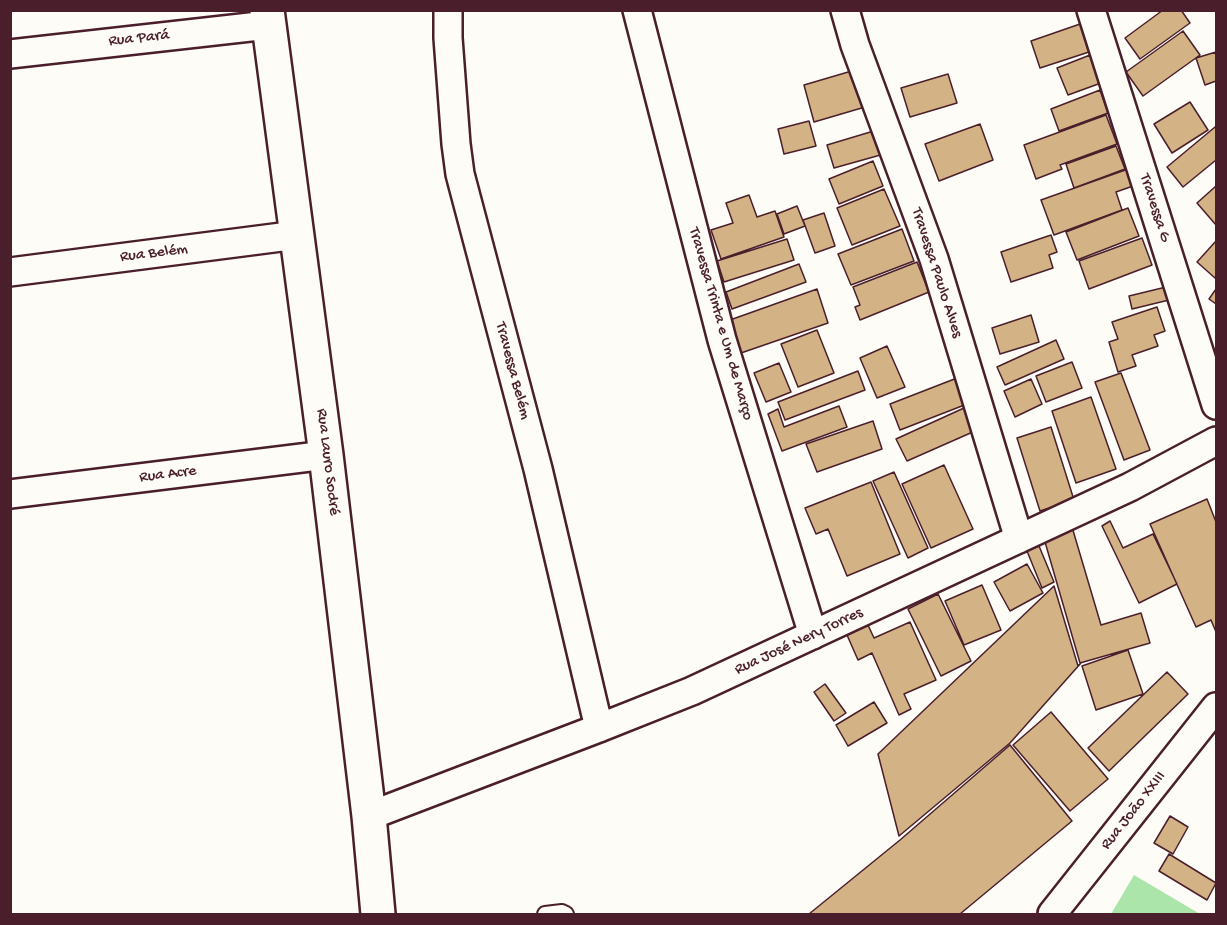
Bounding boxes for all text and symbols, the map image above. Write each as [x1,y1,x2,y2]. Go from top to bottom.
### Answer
street label: Rua Pará [108,26,170,52]
street label: Travessa G [1134,171,1174,245]
street label: Travessa Paulo Alves [906,206,966,340]
street label: Travessa Trinta e Um de Março [683,225,757,423]
street label: Rua Belém [119,240,189,268]
street label: Travessa Belém [490,320,534,422]
street label: Rua Lauro Sodré [311,407,343,517]
street label: Rua Acre [138,462,198,488]
street label: Rua José Nery Torres [732,604,866,680]
street label: Rua João XXIII [1097,768,1171,854]

